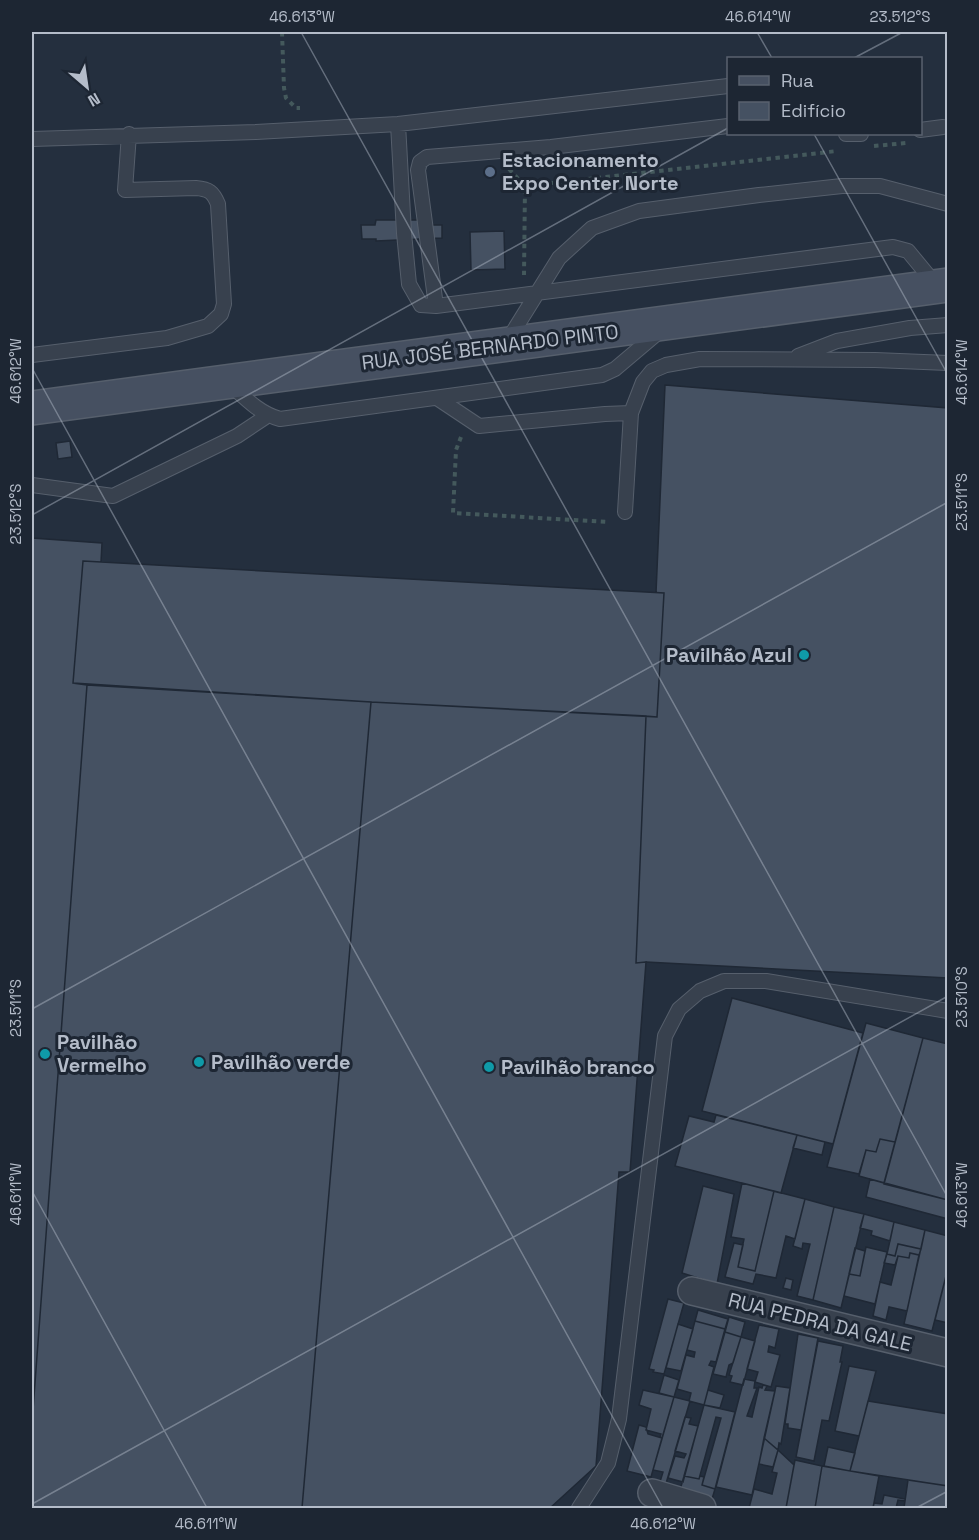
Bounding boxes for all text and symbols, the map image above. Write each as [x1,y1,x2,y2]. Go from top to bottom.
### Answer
text: 46.613°W [269,7,335,26]
text: 46.614°W [725,7,791,26]
text: 23.512°S [870,7,930,26]
north arrow [57,57,117,117]
legend [727,57,922,135]
text: Rua [781,69,814,92]
text: N [84,88,104,111]
text: Edifício [781,99,846,122]
place label: Estacionamento Expo Center Norte [502,147,679,196]
marker: Estacionamento Expo Center Norte [483,165,497,179]
street label: RUA JOSÉ BERNARDO PINTO [360,318,620,376]
text: 46.612°W [6,338,25,404]
text: 46.614°W [952,339,971,405]
text: 23.511°S [952,473,971,531]
text: 23.512°S [6,484,25,544]
place label: Pavilhão Azul [666,642,792,668]
marker: Pavilhão Azul [797,648,811,662]
text: 23.510°S [952,966,971,1028]
text: 23.511°S [6,979,25,1037]
place label: Pavilhão Vermelho [57,1029,147,1078]
marker: Pavilhão Vermelho [38,1047,52,1061]
place label: Pavilhão verde [211,1049,351,1075]
place label: Pavilhão branco [501,1054,655,1080]
marker: Pavilhão verde [192,1055,206,1069]
marker: Pavilhão branco [482,1060,496,1074]
text: 46.613°W [952,1162,971,1228]
text: 46.611°W [6,1163,25,1225]
street label: RUA PEDRA DA GALE [726,1287,914,1357]
text: 46.611°W [175,1514,237,1533]
text: 46.612°W [630,1514,696,1533]

